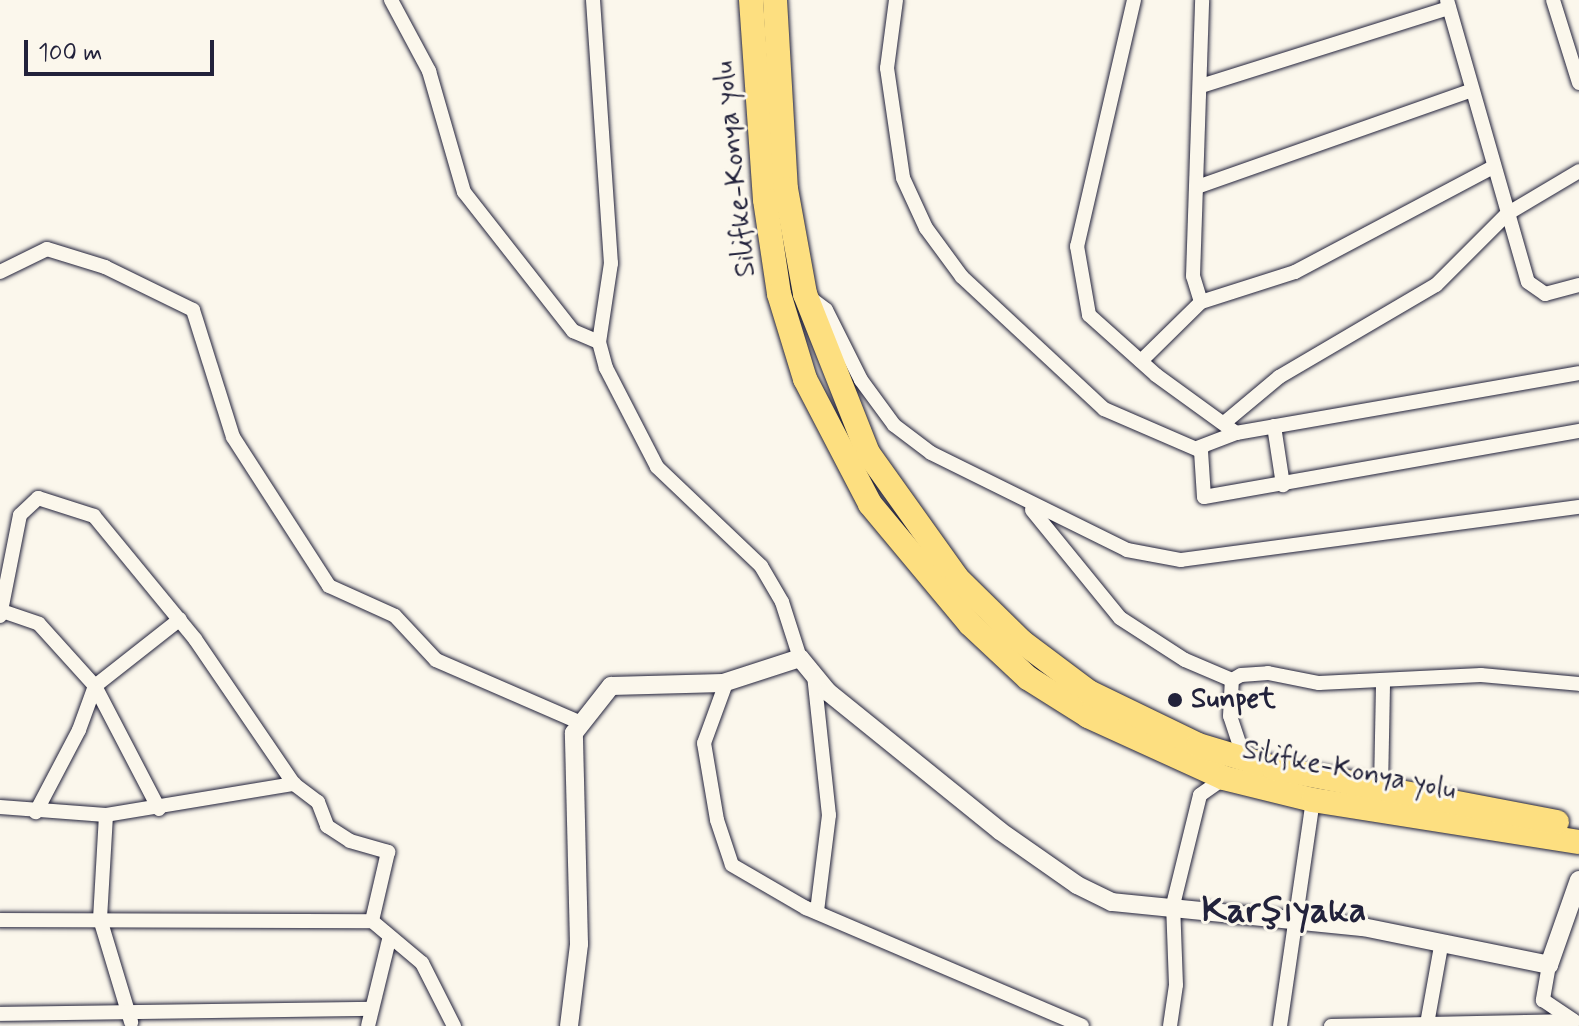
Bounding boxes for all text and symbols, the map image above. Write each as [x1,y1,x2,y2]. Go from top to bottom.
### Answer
scale bar [28,24,218,74]
text: 100 m [38,38,102,69]
street label: Silifke-Konya yolu [708,60,764,278]
place label: Sunpet [1191,683,1276,717]
marker: Sunpet [1166,691,1184,709]
street label: Silifke-Konya yolu [1240,734,1458,808]
district label: Karşıyaka [1202,890,1366,934]

